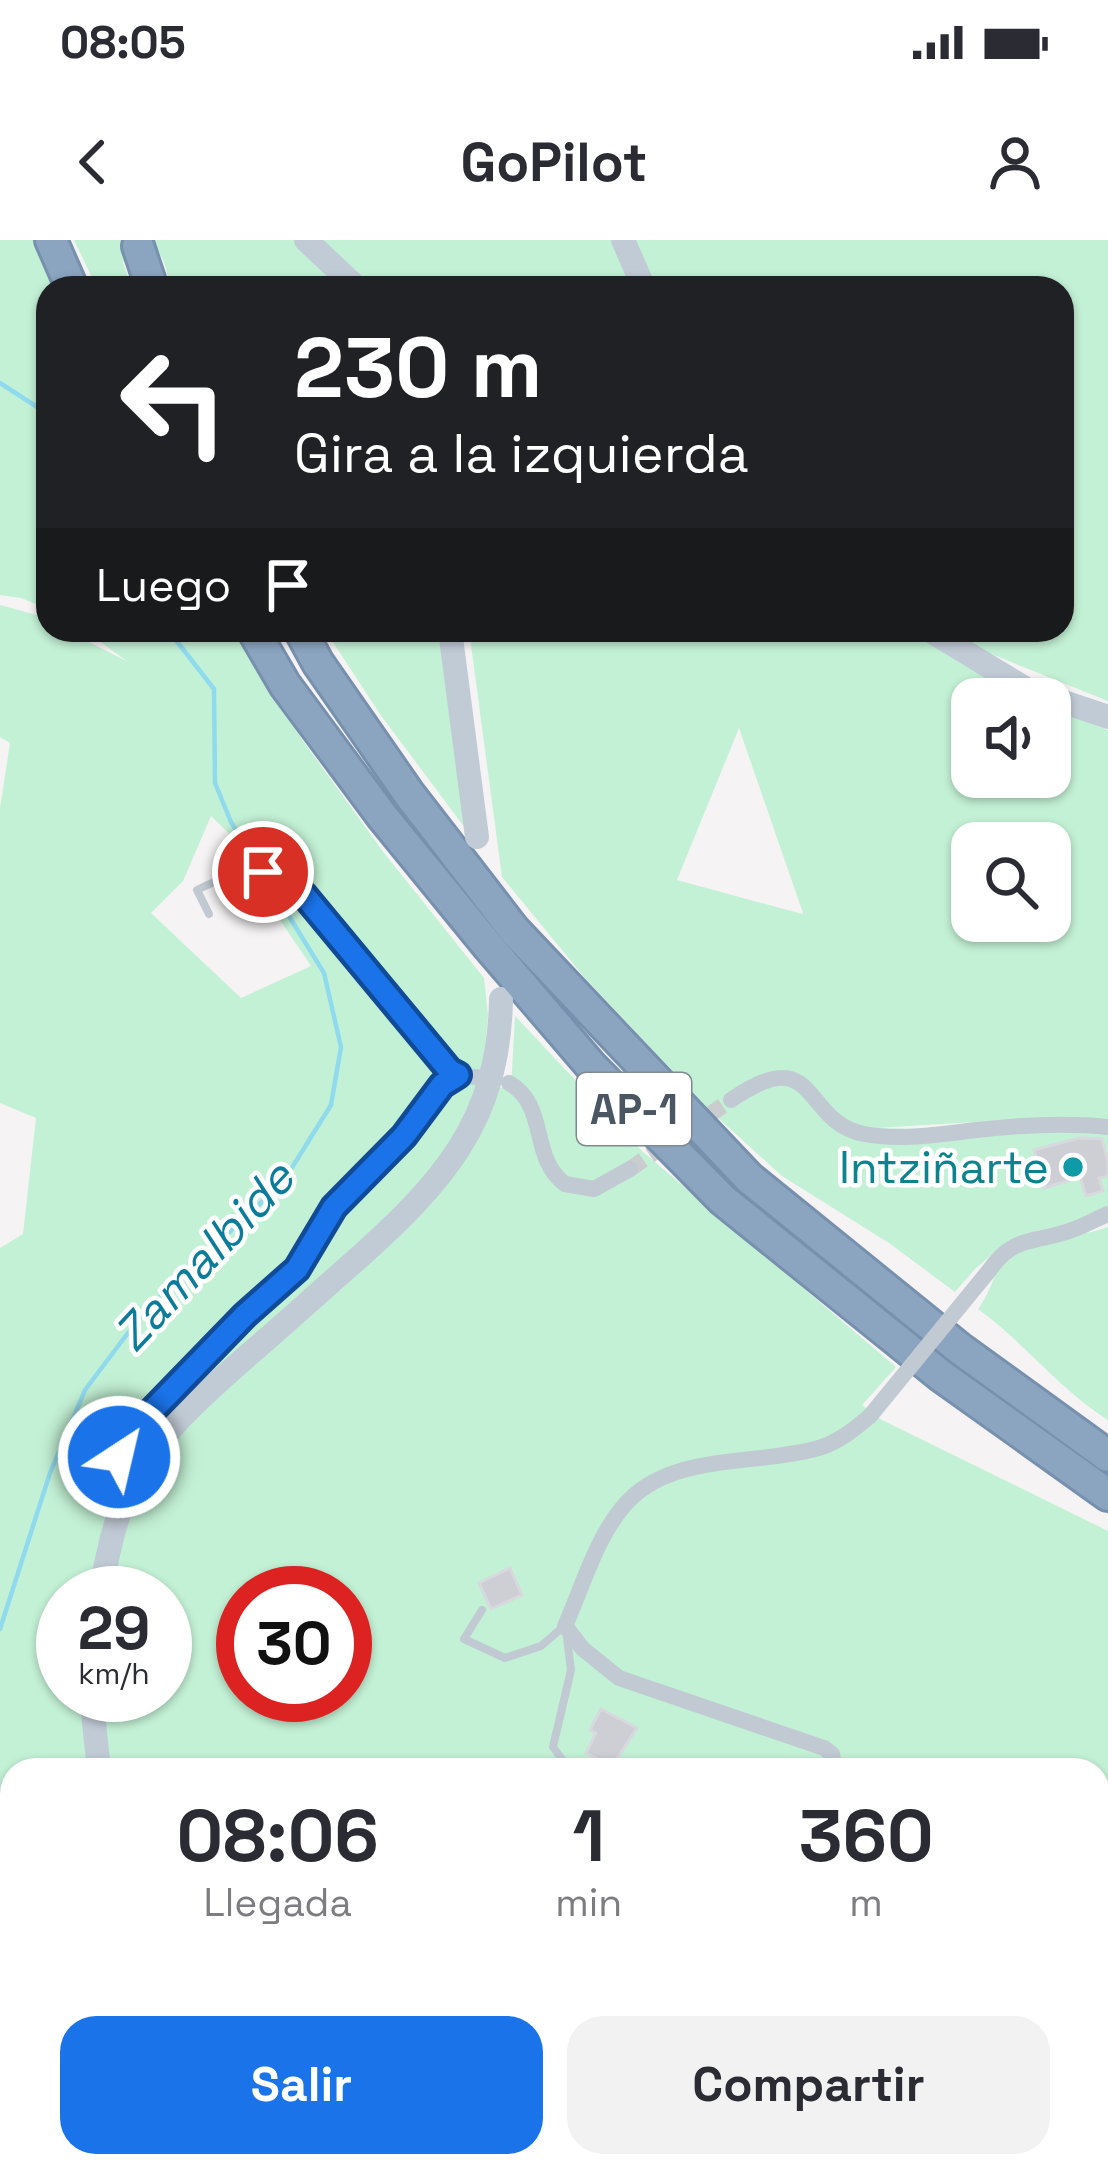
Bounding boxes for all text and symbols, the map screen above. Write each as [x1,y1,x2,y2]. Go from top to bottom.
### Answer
text: 08:05 [60,14,186,71]
text: GoPilot [461,128,647,197]
icon: back [60,129,126,195]
icon: person [982,129,1048,195]
text: 230 m [294,314,542,422]
icon: left [96,324,252,480]
text: Gira a la izquierda [294,419,749,488]
icon: arrive [255,552,321,618]
text: Luego [96,557,231,614]
map controls [951,678,1071,942]
button: sound [951,678,1071,798]
pin [212,821,314,923]
button: search [951,822,1071,942]
icon: arrive [230,839,296,905]
road number: AP-1 [577,1073,691,1145]
place label: Intziñarte [839,1139,1049,1196]
water label: Zamalbide [101,1147,309,1364]
marker: Intziñarte [1060,1154,1086,1180]
position arrow [56,1394,182,1520]
speed limit sign: 30 [216,1566,372,1722]
text: 29 [78,1590,150,1667]
text: km/h [78,1654,150,1693]
text: 08:06 [176,1790,379,1882]
text: 1 [572,1790,605,1882]
text: 360 [799,1790,934,1882]
text: Llegada [203,1878,352,1927]
text: min [555,1878,622,1927]
text: m [849,1878,883,1927]
button: Salir [60,2016,543,2154]
button: Compartir [567,2016,1050,2154]

